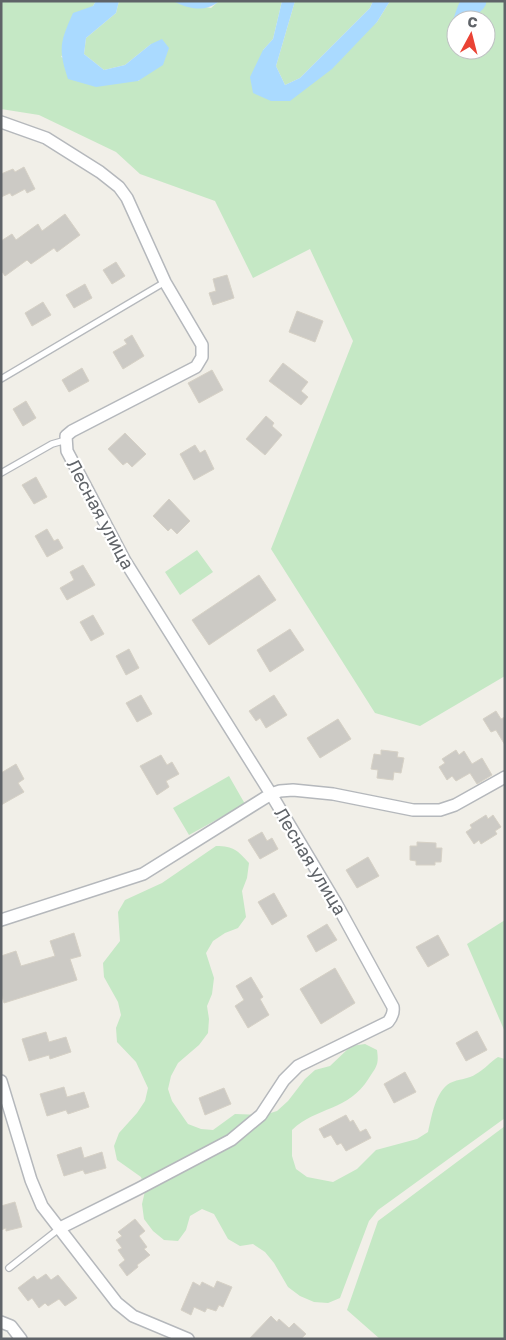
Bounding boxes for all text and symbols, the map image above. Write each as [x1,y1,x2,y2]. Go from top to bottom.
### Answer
north arrow [446,10,496,60]
text: С [467,13,479,31]
street label: Лесная улица [63,455,139,573]
street label: Лесная улица [270,803,352,919]

